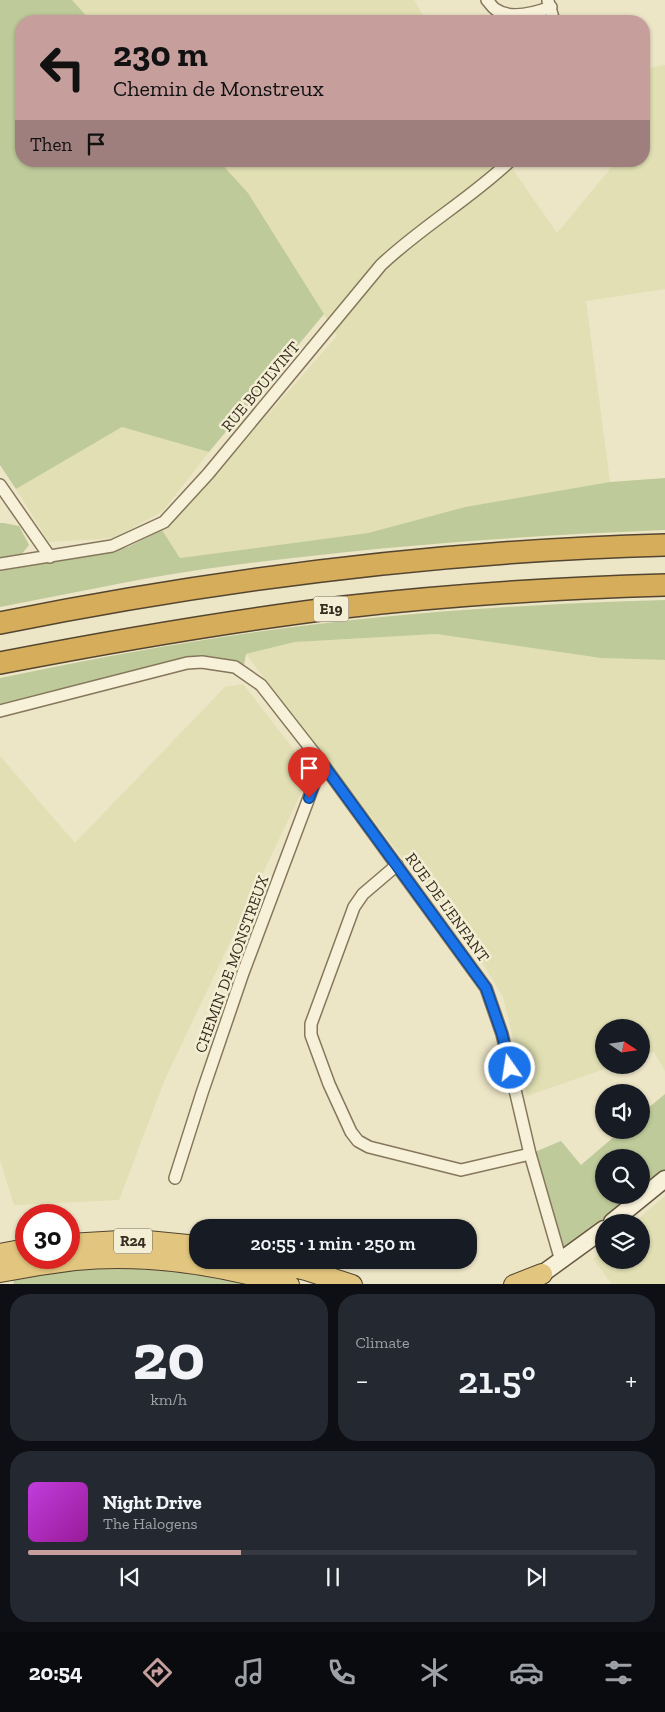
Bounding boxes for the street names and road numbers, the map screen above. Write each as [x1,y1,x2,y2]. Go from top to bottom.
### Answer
street label: RUE BOULVINT [217,337,304,435]
road number: E19 [314,596,348,622]
street label: RUE DE L'ENFANT [402,849,494,966]
street label: CHEMIN DE MONSTREUX [191,873,272,1055]
road number: R24 [114,1228,152,1254]

